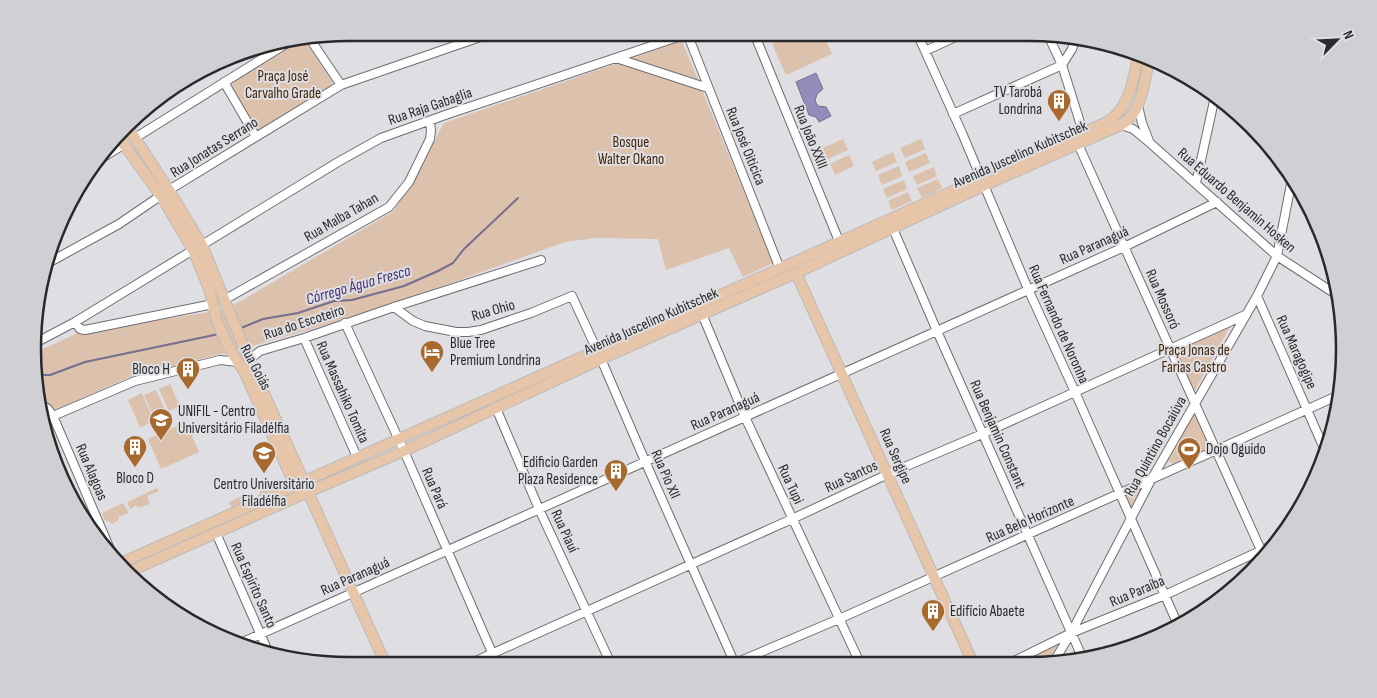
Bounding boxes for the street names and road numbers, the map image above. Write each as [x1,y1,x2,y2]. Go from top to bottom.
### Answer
street label: Rua Raja Gabaglia [386,83,475,130]
street label: Rua João XXIII [789,103,832,172]
street label: Rua José Oiticica [721,104,770,188]
street label: Rua Jonatas Serrano [167,113,262,182]
street label: Avenida Juscelino Kubitschek [949,116,1091,193]
street label: Rua Eduardo Benjamin Hosken [1174,144,1300,257]
street label: Rua Malba Tahan [301,189,382,246]
street label: Rua Paranaguá [1057,222,1132,269]
street label: Rua Fernando de Noronha [1024,262,1093,387]
street label: Rua Mossoró [1141,266,1184,332]
street label: Avenida Juscelino Kubitschek [580,283,722,360]
street label: Rua Ohio [469,295,517,326]
street label: Rua do Escoteiro [261,301,347,344]
street label: Rua Maragogipe [1272,312,1321,392]
street label: Rua Massahiko Tomita [312,338,374,446]
street label: Rua Goiás [236,341,275,393]
street label: Rua Benjamin Constant [965,377,1030,492]
street label: Rua Paranaguá [688,388,763,435]
street label: Rua Quintino Bocaiúva [1120,393,1191,500]
street label: Rua Sergipe [875,426,916,487]
street label: Rua Alagoas [71,441,112,503]
street label: Rua Pio XII [646,447,685,502]
street label: Rua Santos [822,456,881,497]
street label: Rua Tupi [773,461,808,507]
street label: Rua Pará [417,465,452,512]
street label: Rua Belo Horizonte [983,491,1077,547]
street label: Rua Piauí [546,507,583,556]
street label: Rua Espírito Santo [226,540,281,631]
street label: Rua Paranaguá [318,553,393,600]
street label: Rua Paraíba [1107,571,1168,612]

